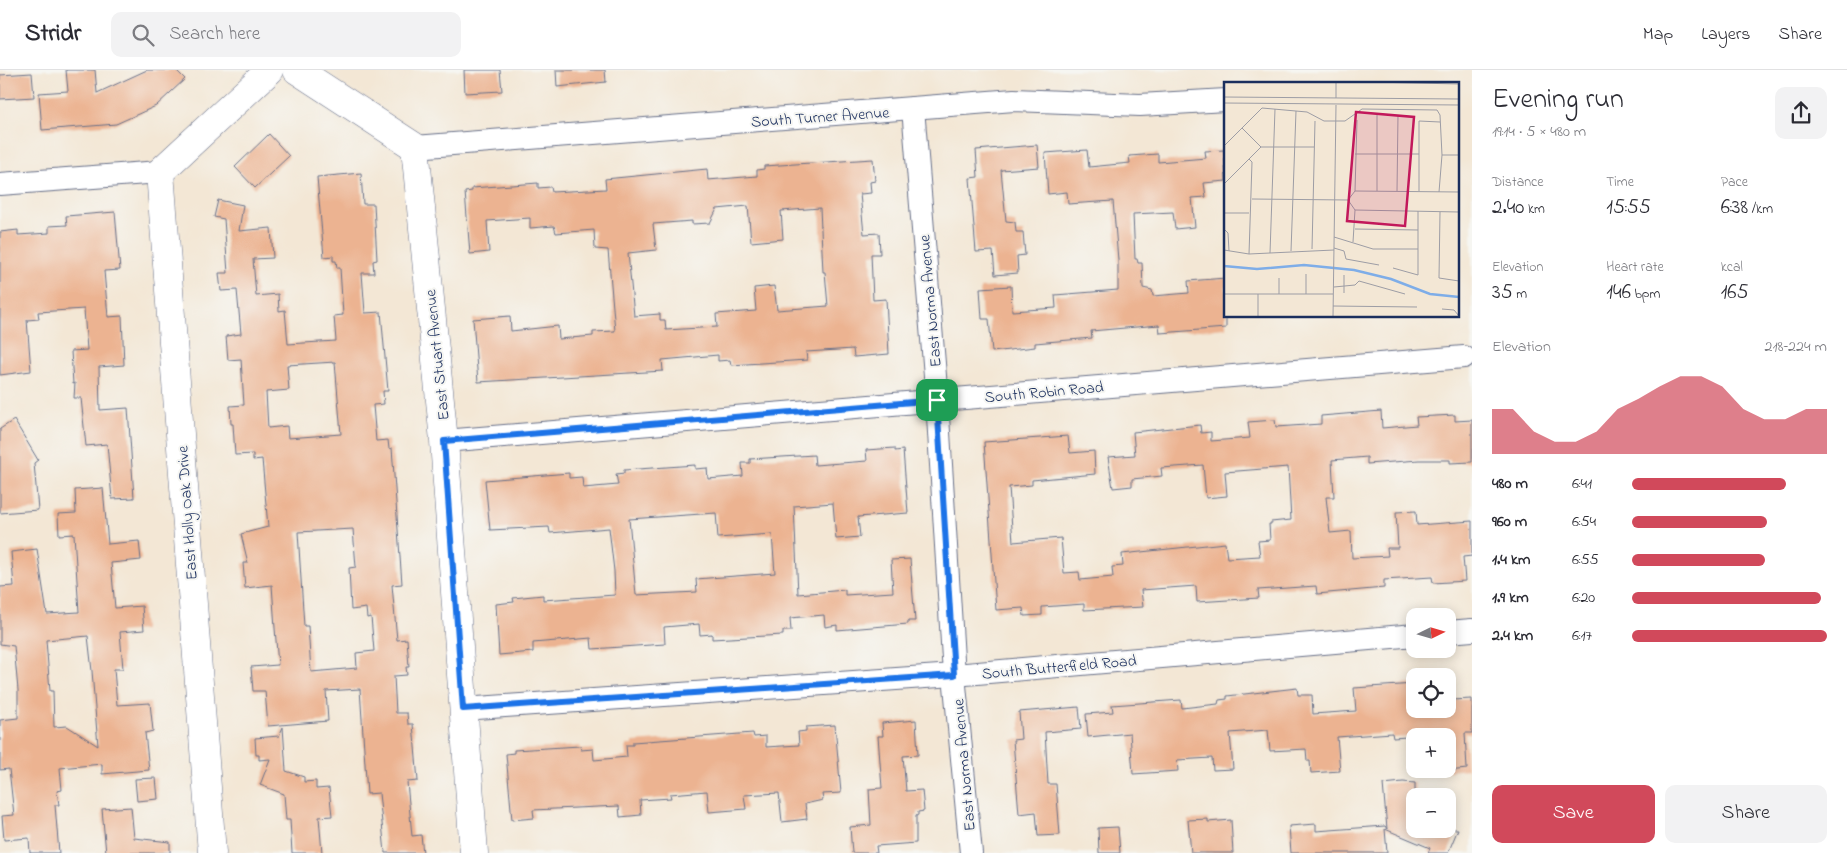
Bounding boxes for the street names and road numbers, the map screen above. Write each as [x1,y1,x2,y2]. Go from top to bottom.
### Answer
street label: South Turner Avenue [750,101,891,135]
street label: East Norma Avenue [913,233,949,368]
street label: East Stuart Avenue [419,287,457,421]
street label: South Robin Road [984,376,1105,410]
street label: East Holly Oak Drive [171,444,205,581]
street label: South Butterfield Road [981,649,1138,687]
street label: East Norma Avenue [947,697,983,832]

